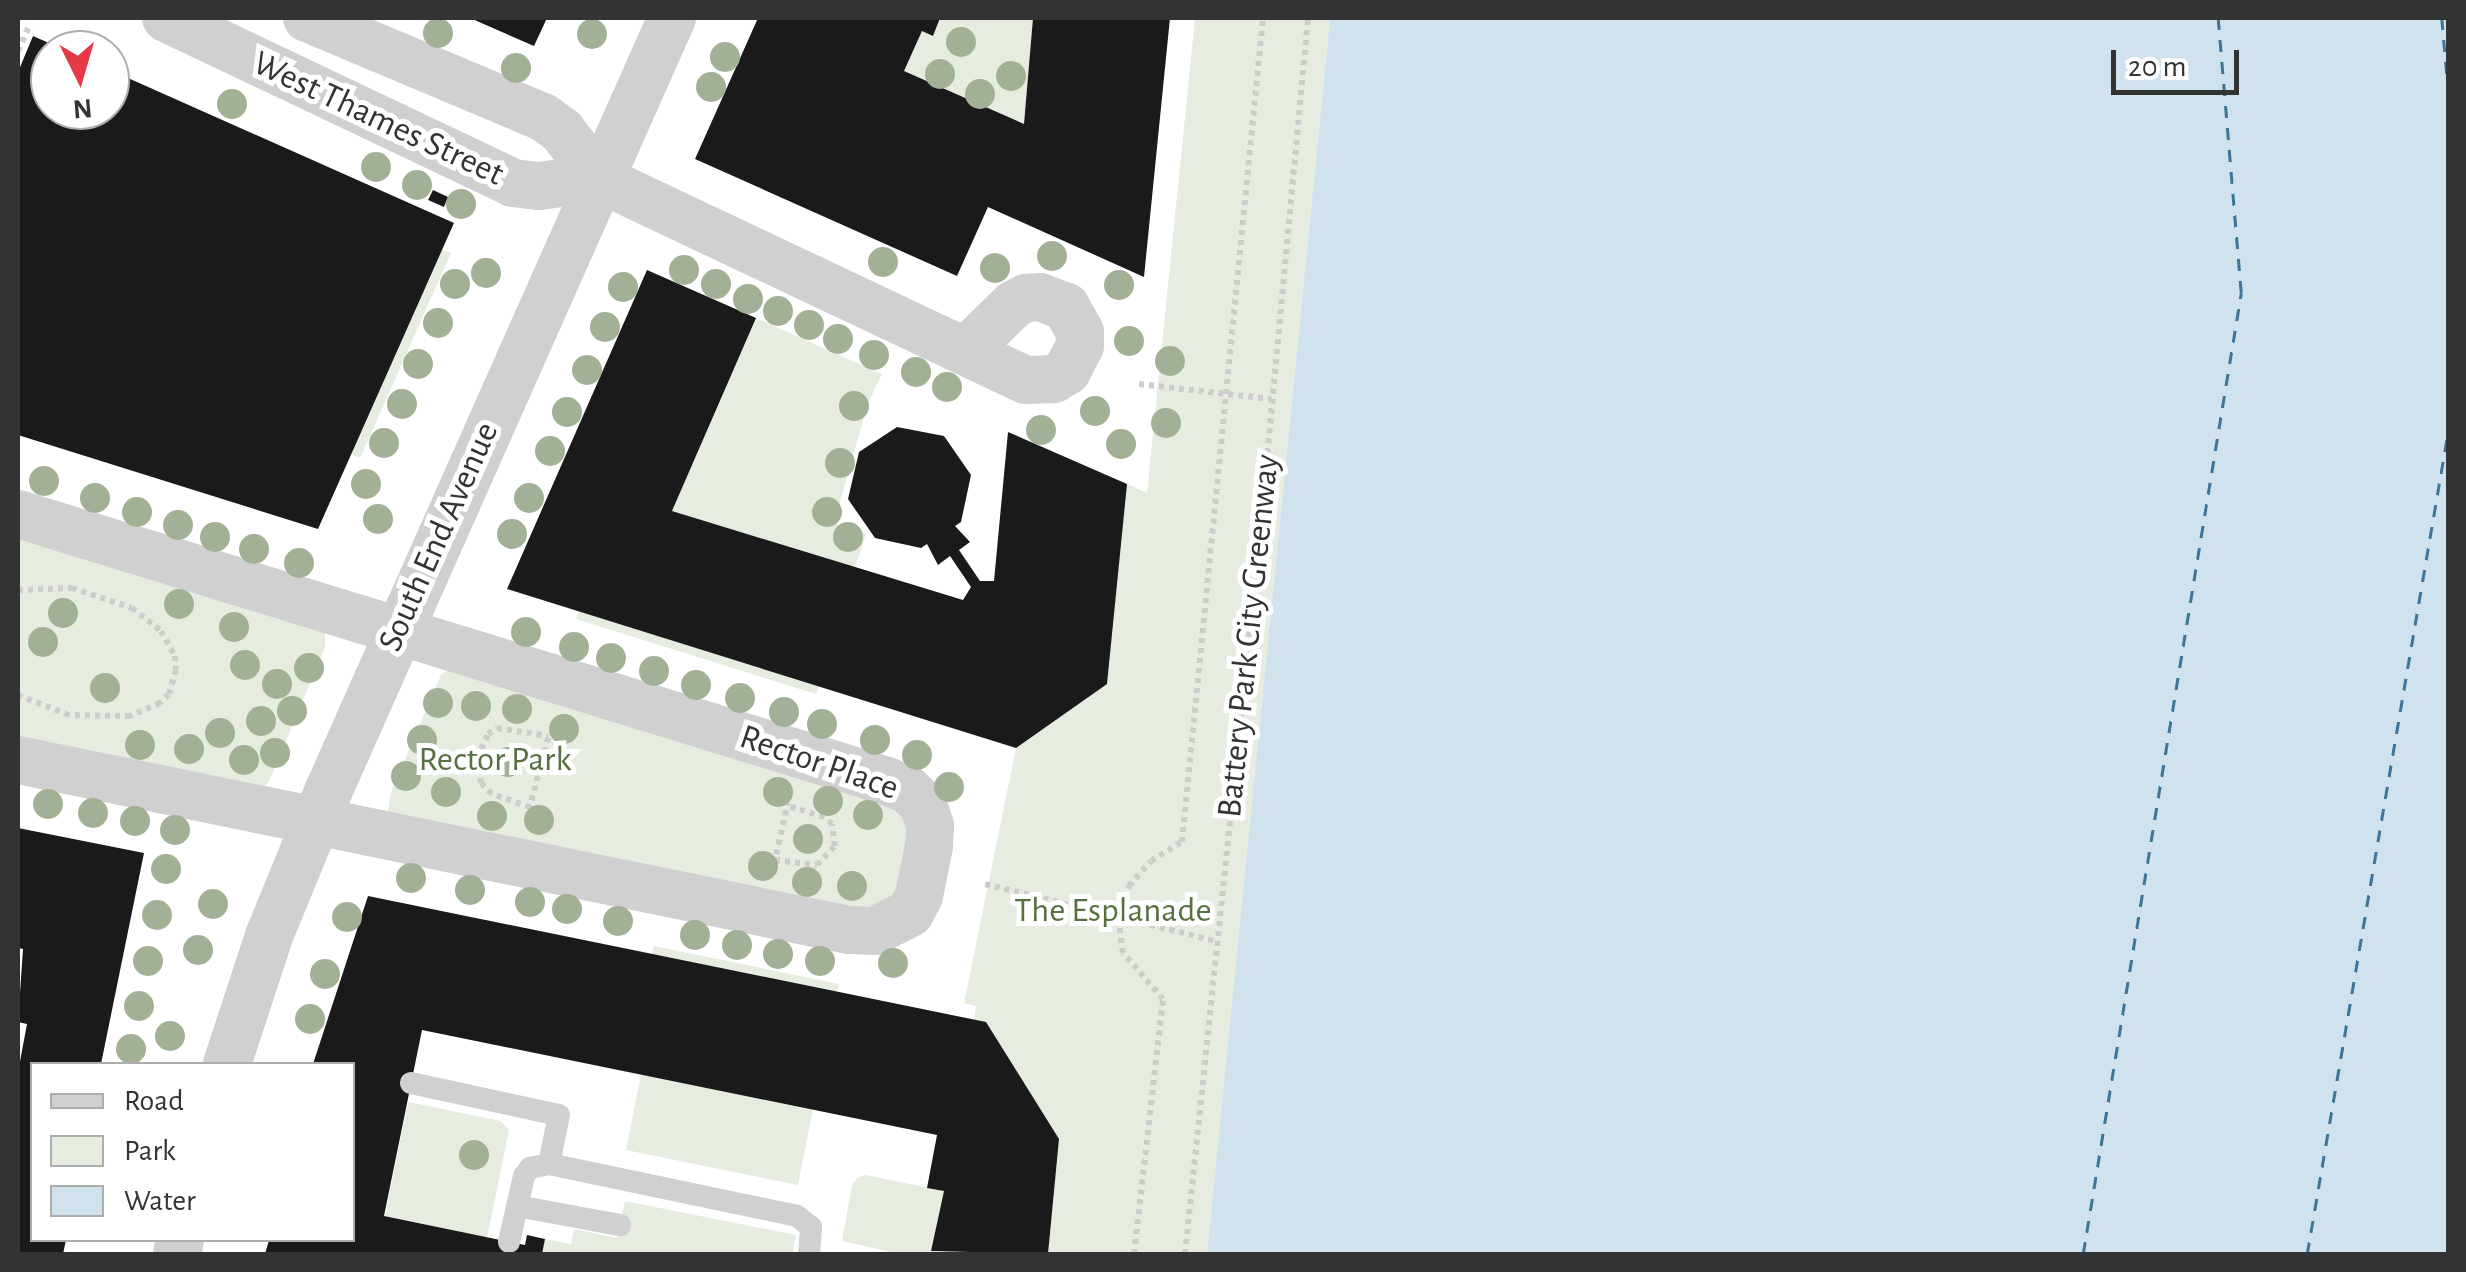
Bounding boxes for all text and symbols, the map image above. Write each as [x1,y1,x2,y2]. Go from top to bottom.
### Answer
north arrow [30,30,130,130]
scale bar [2116,30,2244,92]
street label: West Thames Street [246,43,510,195]
text: 20 m [2128,52,2186,82]
text: N [72,93,93,123]
street label: South End Avenue [370,416,508,658]
street label: Battery Park City Greenway [1209,452,1289,820]
street label: Rector Place [734,716,904,810]
park label: Rector Park [419,739,571,781]
park label: The Esplanade [1014,890,1212,932]
legend [30,1062,355,1242]
text: Road [124,1086,184,1116]
text: Park [124,1136,176,1166]
text: Water [124,1186,196,1216]

